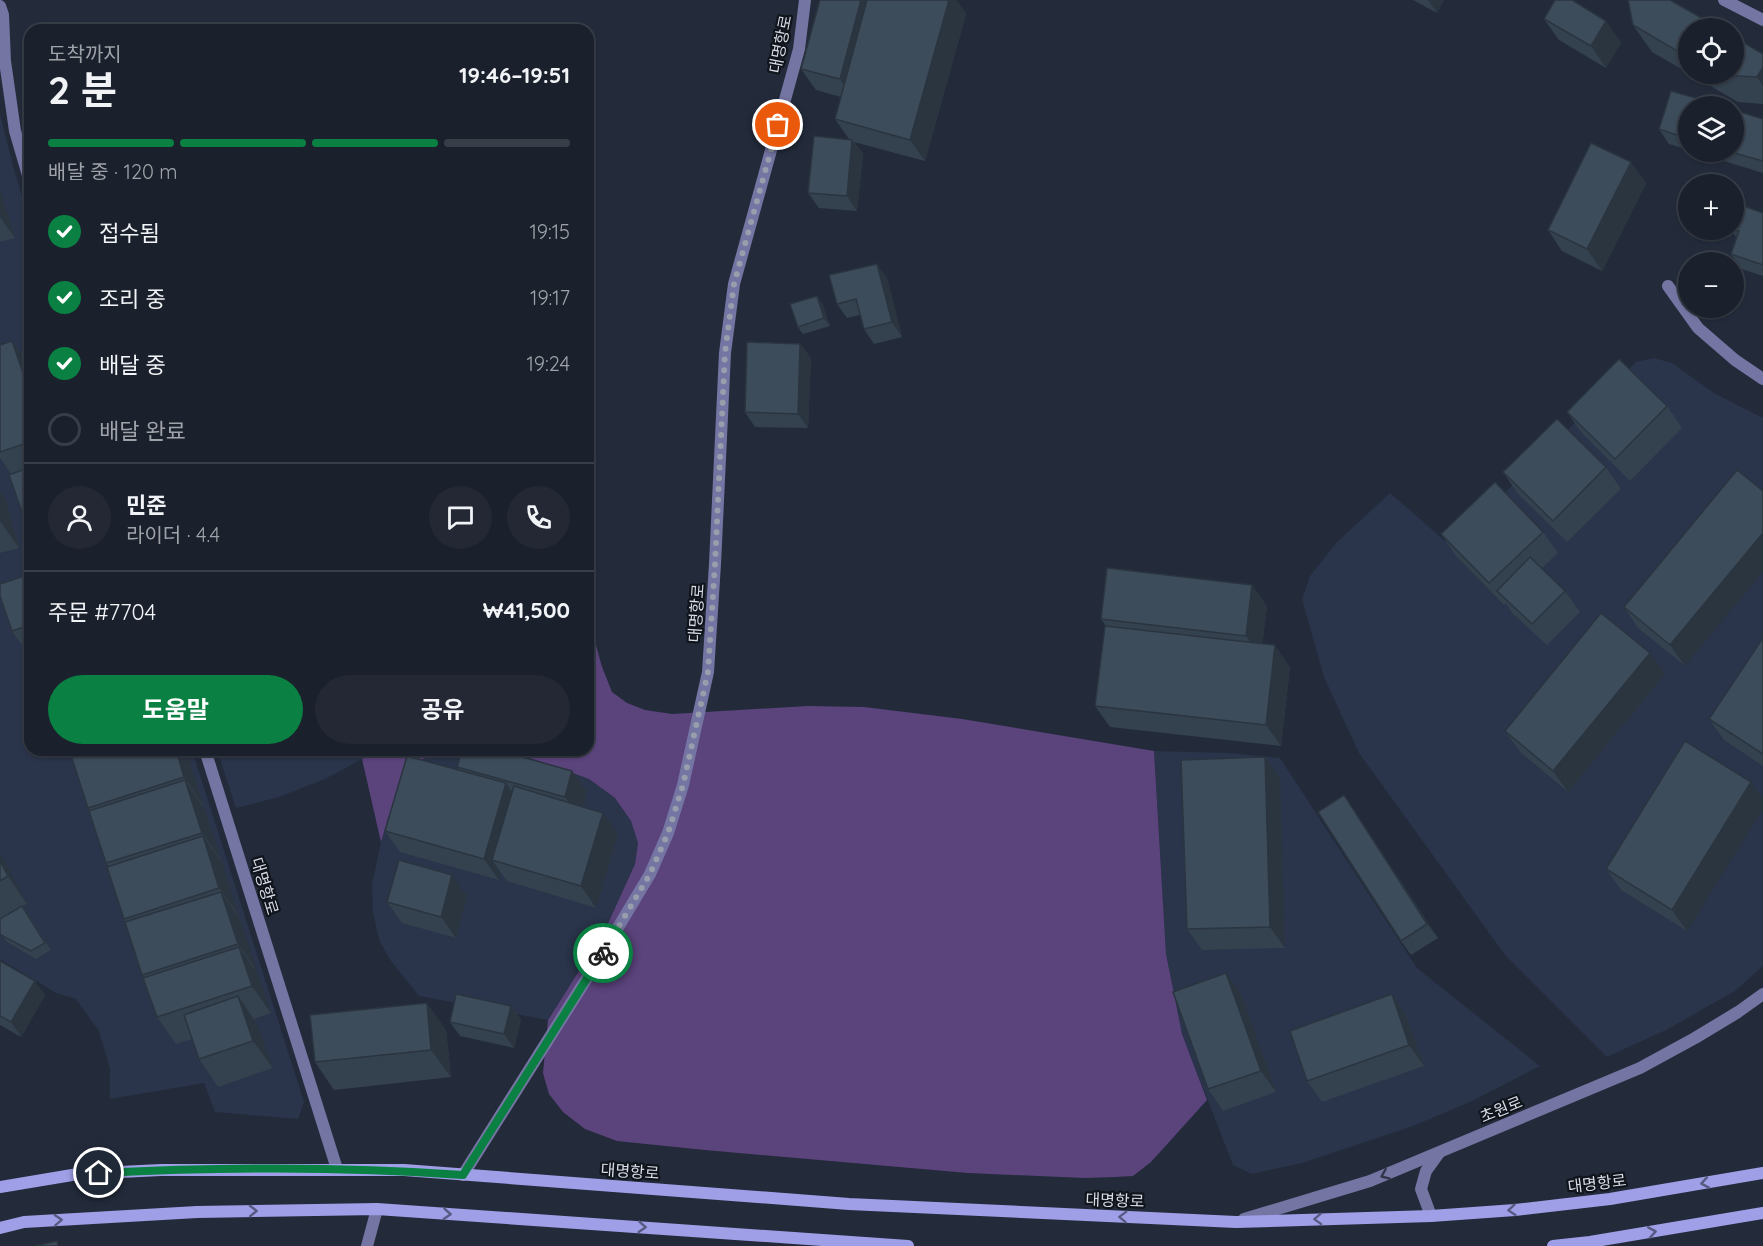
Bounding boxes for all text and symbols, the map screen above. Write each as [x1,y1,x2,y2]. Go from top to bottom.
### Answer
street label: 대명항로 [765,13,795,75]
map controls [1678,18,1744,318]
button: locate [1678,18,1744,84]
text: 도착까지 [48,41,122,66]
text: 19:46–19:51 [459,61,570,89]
text: 2 분 [48,65,117,114]
button: layers [1678,96,1744,162]
pin [752,99,803,150]
icon: bag [761,108,794,141]
text: 배달 중 · 120 m [48,159,178,184]
button: + [1678,174,1744,240]
icon: check [48,215,81,248]
text: 접수됨 [99,219,160,247]
text: 19:15 [529,219,570,244]
button: − [1678,252,1744,318]
icon: check [48,281,81,314]
text: 조리 중 [99,285,166,313]
text: 19:17 [530,285,570,310]
icon: check [48,347,81,380]
text: 배달 중 [99,351,166,379]
text: 19:24 [526,351,570,376]
text: 배달 완료 [99,417,186,445]
button: person [48,486,111,549]
button: chat [429,486,492,549]
button: phone [507,486,570,549]
text: 민준 [126,491,166,519]
text: 라이더 · 4.4 [126,522,220,547]
street label: 대명항로 [684,583,708,643]
text: ₩41,500 [483,596,570,624]
text: 주문 #7704 [48,598,156,626]
button: 도움말 [48,675,303,744]
button: 공유 [315,675,570,744]
street label: 대명항로 [247,855,283,917]
courier [573,923,633,983]
icon: bike [587,937,620,970]
street label: 초원로 [1477,1091,1525,1127]
pin [73,1147,124,1198]
icon: home [82,1156,115,1189]
street label: 대명항로 [600,1159,660,1183]
one-way arrow [1381,1168,1392,1180]
street label: 대명항로 [1567,1169,1628,1197]
one-way arrow [1701,1176,1711,1189]
street label: 대명항로 [1085,1189,1145,1211]
one-way arrow [1508,1203,1517,1216]
one-way arrow [248,1205,257,1217]
one-way arrow [443,1207,452,1220]
one-way arrow [1118,1211,1127,1223]
one-way arrow [1313,1213,1322,1226]
one-way arrow [53,1214,62,1227]
one-way arrow [637,1221,646,1234]
one-way arrow [1648,1226,1657,1238]

